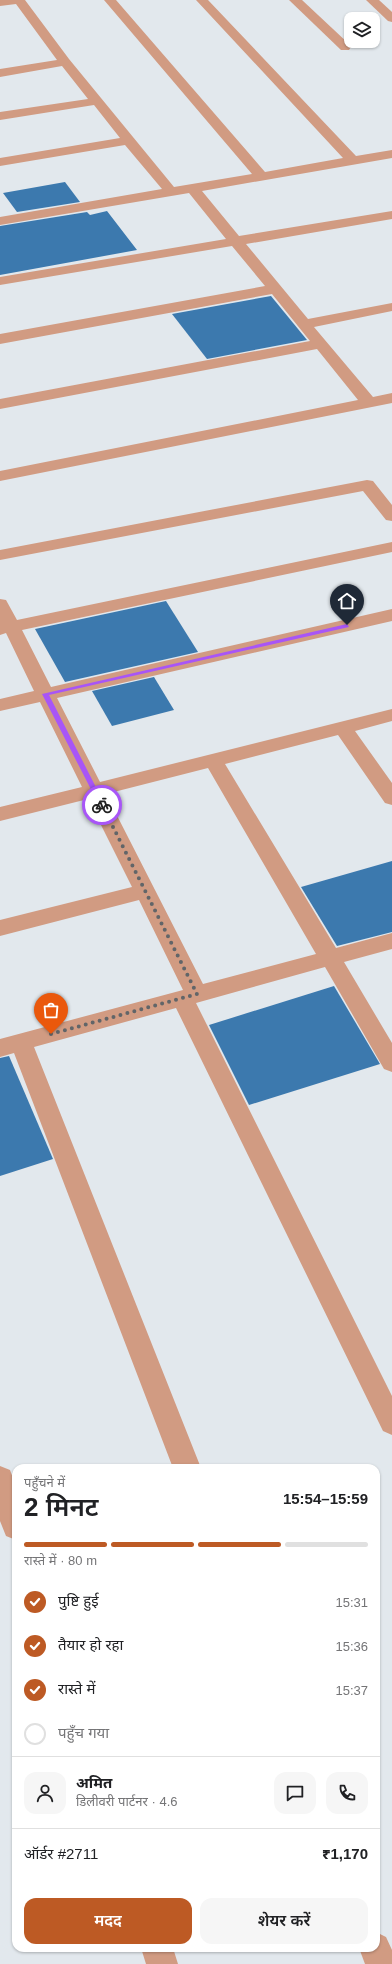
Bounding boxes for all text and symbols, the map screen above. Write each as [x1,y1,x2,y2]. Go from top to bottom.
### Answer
map controls [344,12,380,48]
button: layers [344,12,380,48]
pin [330,584,364,625]
icon: home [336,590,358,612]
courier [82,785,122,825]
icon: bike [91,794,113,816]
pin [34,993,68,1034]
icon: bag [40,999,62,1021]
text: पहुँचने में [24,1475,65,1490]
text: 15:54–15:59 [283,1490,368,1507]
text: 2 मिनट [24,1492,98,1522]
text: रास्ते में · 80 m [24,1553,97,1568]
icon: check [24,1591,46,1613]
text: पुष्टि हुई [58,1592,99,1609]
text: 15:31 [335,1595,368,1610]
icon: check [24,1635,46,1657]
text: तैयार हो रहा [58,1636,123,1653]
text: 15:36 [335,1639,368,1654]
icon: check [24,1679,46,1701]
text: रास्ते में [58,1680,96,1697]
text: 15:37 [335,1683,368,1698]
text: पहुँच गया [58,1724,109,1741]
button: person [24,1772,66,1814]
button: chat [274,1772,316,1814]
button: phone [326,1772,368,1814]
text: अमित [76,1774,112,1791]
text: डिलीवरी पार्टनर · 4.6 [76,1794,178,1809]
text: ऑर्डर #2711 [24,1845,98,1862]
text: ₹1,170 [322,1845,368,1862]
button: मदद [24,1898,192,1944]
button: शेयर करें [200,1898,368,1944]

